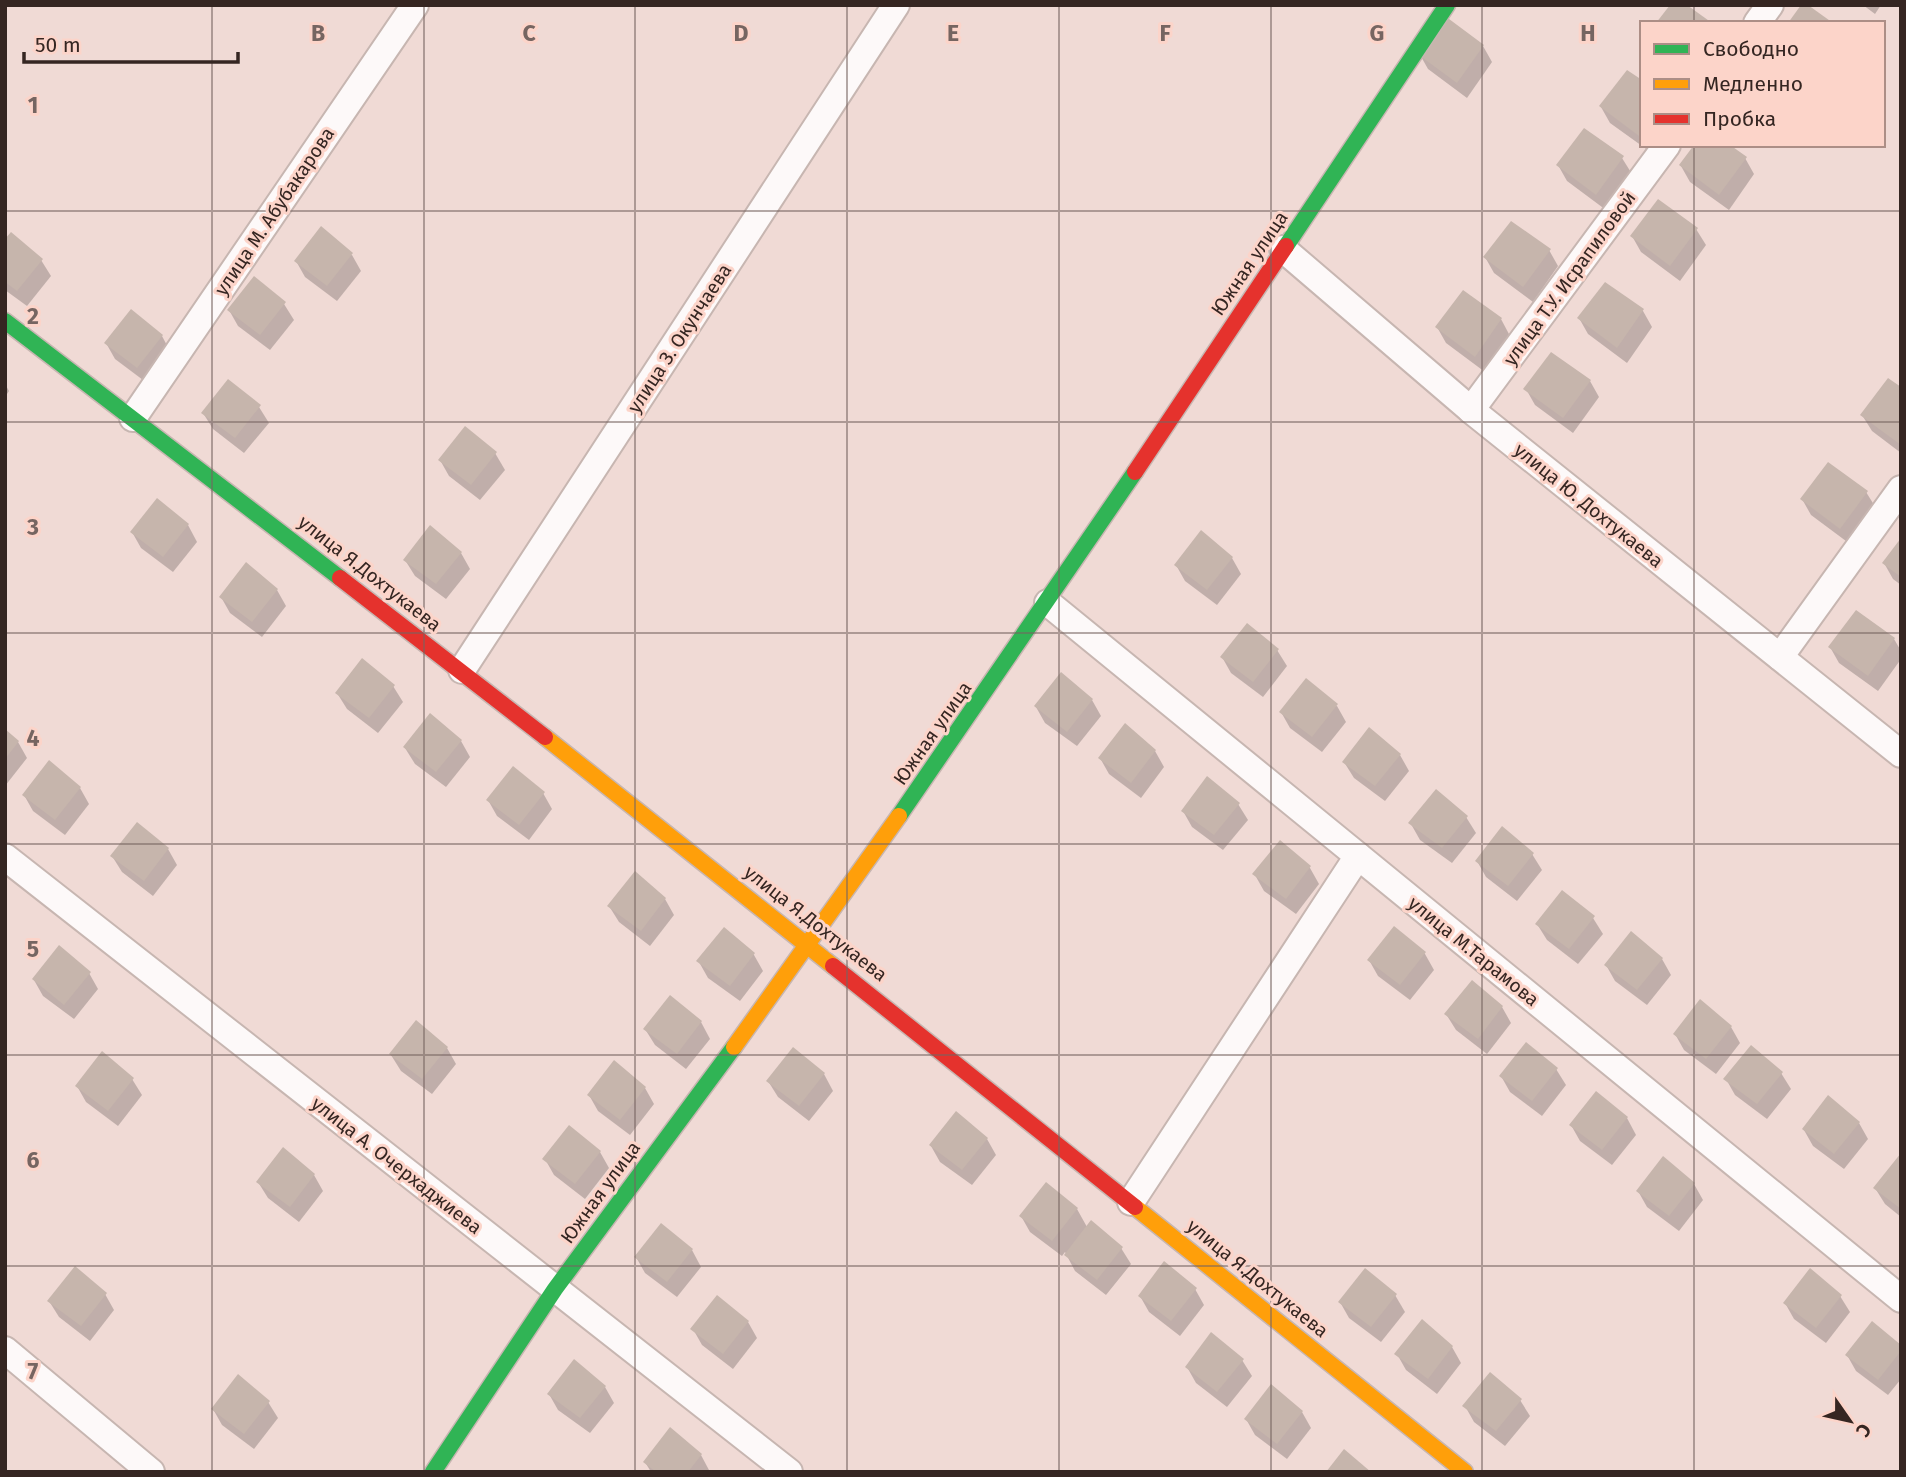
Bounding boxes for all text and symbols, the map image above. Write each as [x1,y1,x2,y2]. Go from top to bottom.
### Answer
text: B [311,19,325,47]
text: C [522,19,536,47]
text: D [734,19,749,47]
text: E [947,19,959,47]
text: F [1159,19,1171,47]
text: G [1370,19,1384,47]
text: H [1580,19,1596,47]
scale bar [24,21,238,65]
legend [1640,21,1885,147]
text: 50 m [35,32,81,58]
text: Свободно [1703,36,1799,62]
text: Медленно [1703,71,1803,97]
text: 1 [28,91,38,119]
text: Пробка [1703,106,1776,132]
street label: улица М. Абубакарова [210,123,339,300]
street label: улица Т.У. Исрапиловой [1498,187,1640,370]
street label: Южная улица [1206,207,1293,320]
street label: улица З. Окунчаева [623,259,736,417]
text: 2 [27,302,39,330]
street label: улица Ю. Дохтукаева [1510,438,1668,573]
street label: улица Я.Дохтукаева [294,510,446,636]
text: 3 [26,513,39,541]
street label: Южная улица [888,677,976,789]
text: 4 [27,724,40,752]
street label: улица Я.Дохтукаева [740,860,892,986]
street label: улица М.Тарамова [1404,892,1544,1011]
text: 5 [27,935,39,963]
street label: улица А. Очерхаджиева [307,1092,486,1239]
street label: Южная улица [556,1137,645,1248]
text: 6 [27,1146,40,1174]
street label: улица Я.Дохтукаева [1182,1214,1333,1342]
text: 7 [28,1357,39,1385]
north arrow [1815,1386,1885,1456]
text: С [1851,1419,1876,1441]

